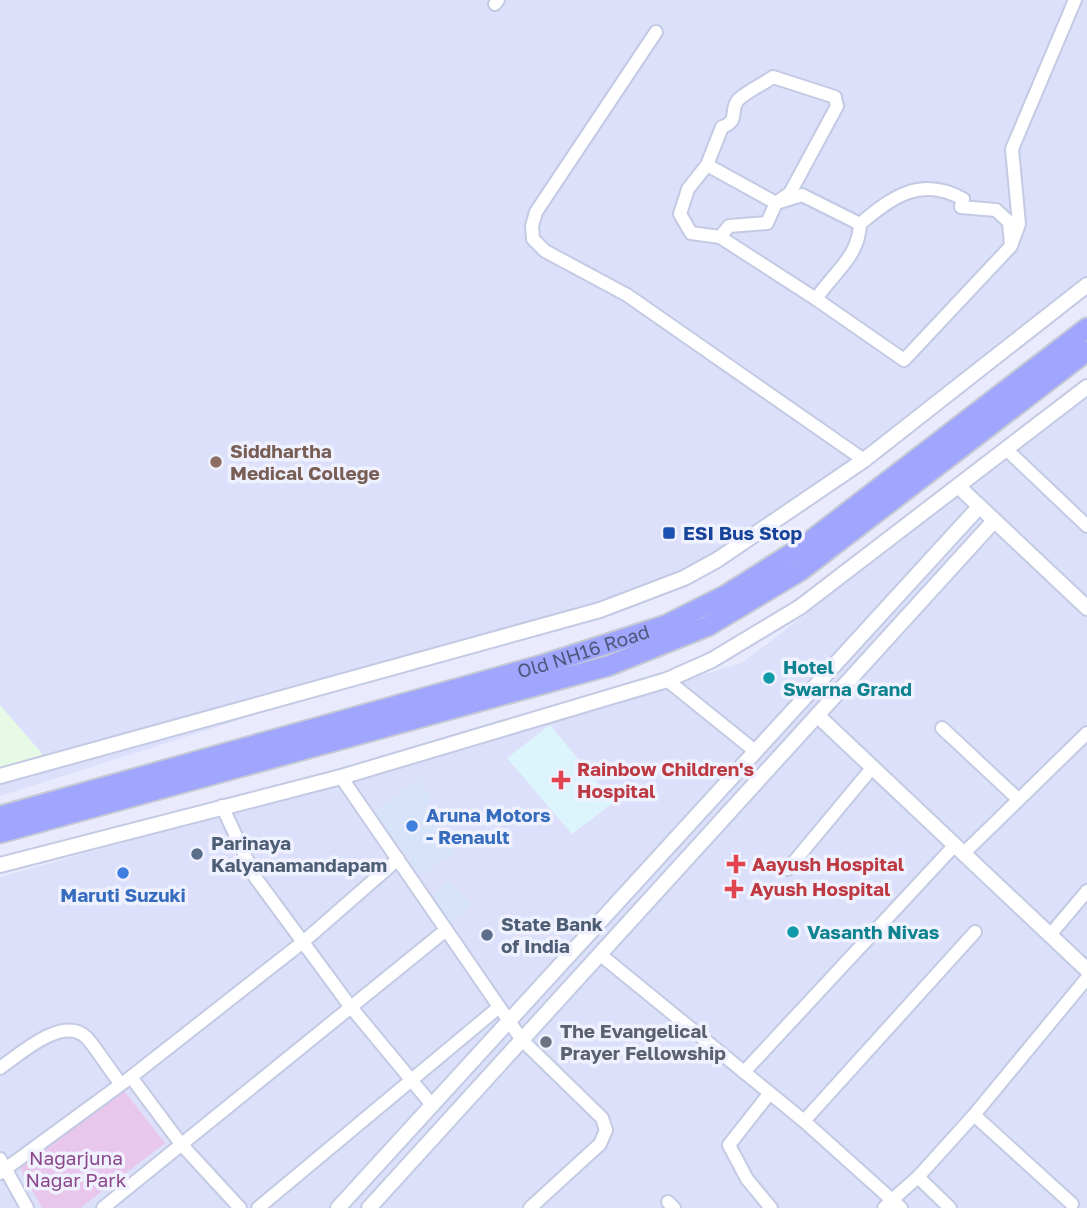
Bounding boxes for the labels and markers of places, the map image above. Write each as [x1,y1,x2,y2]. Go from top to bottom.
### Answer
place label: Siddhartha Medical College [230,439,380,484]
marker: Siddhartha Medical College [208,454,224,470]
place label: ESI Bus Stop [683,521,802,544]
marker: ESI Bus Stop [661,525,677,541]
place label: Hotel Swarna Grand [783,655,912,700]
marker: Hotel Swarna Grand [761,670,777,686]
place label: Rainbow Children's Hospital [577,757,755,802]
marker: Rainbow Children's Hospital [551,770,571,790]
place label: Aruna Motors - Renault [426,803,551,848]
marker: Aruna Motors - Renault [404,818,420,834]
place label: Parinaya Kalyanamandapam [211,831,387,876]
marker: Parinaya Kalyanamandapam [189,846,205,862]
place label: Aayush Hospital [752,852,904,875]
marker: Aayush Hospital [726,854,746,874]
marker: Maruti Suzuki [115,865,131,881]
place label: Ayush Hospital [750,877,890,900]
marker: Ayush Hospital [724,879,744,899]
place label: Maruti Suzuki [60,883,186,906]
place label: State Bank of India [501,912,603,957]
place label: Vasanth Nivas [807,920,940,943]
marker: Vasanth Nivas [785,924,801,940]
marker: State Bank of India [479,927,495,943]
place label: The Evangelical Prayer Fellowship [560,1019,726,1064]
marker: The Evangelical Prayer Fellowship [538,1034,554,1050]

